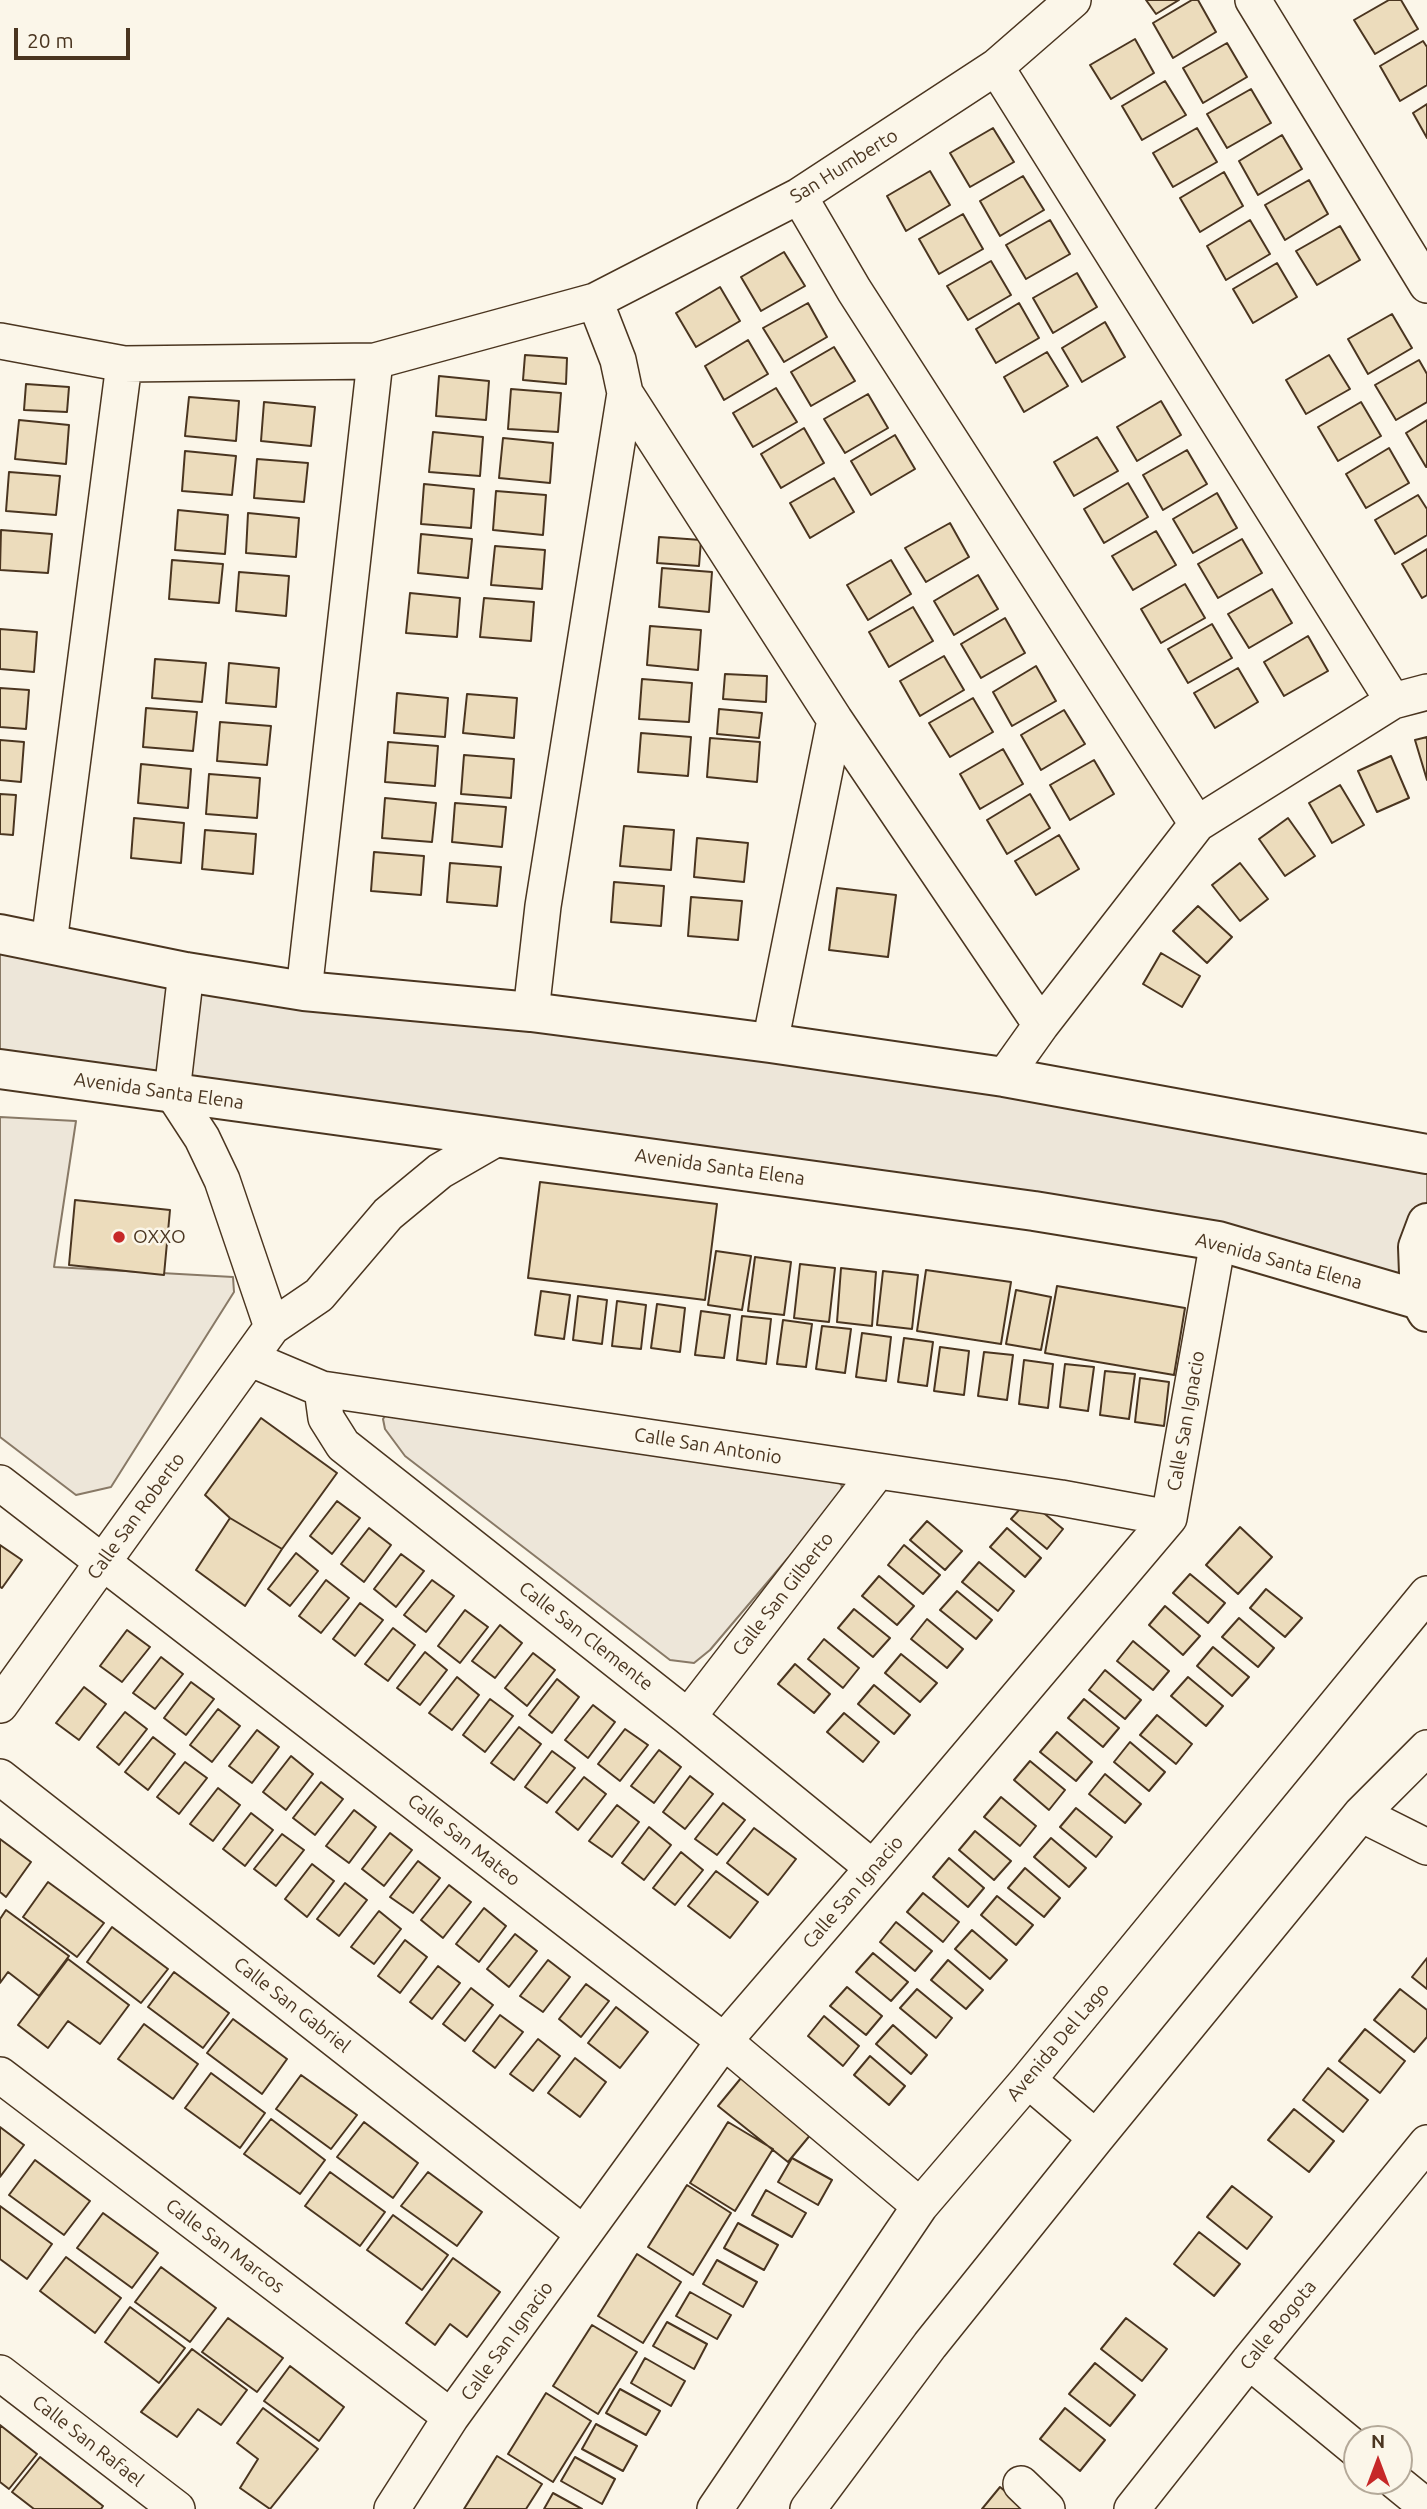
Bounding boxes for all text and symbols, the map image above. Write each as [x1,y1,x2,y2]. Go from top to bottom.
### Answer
scale bar [18,14,133,58]
text: 20 m [27,28,74,52]
street label: San Humberto [786,124,902,208]
street label: Avenida Santa Elena [73,1068,245,1114]
street label: Avenida Santa Elena [634,1144,806,1190]
place label: OXXO [133,1226,186,1248]
street label: Avenida Santa Elena [1193,1228,1365,1294]
marker: OXXO [111,1229,127,1245]
street label: Calle San Ignacio [1162,1349,1210,1493]
street label: Calle San Antonio [632,1423,784,1469]
street label: Calle San Roberto [82,1448,190,1584]
street label: Calle San Gilberto [728,1528,838,1660]
street label: Calle San Clemente [514,1577,658,1695]
street label: Calle San Mateo [403,1789,525,1891]
street label: Calle San Ignacio [798,1831,908,1953]
street label: Calle San Gabriel [229,1952,355,2058]
street label: Avenida Del Lago [1002,1978,1114,2106]
street label: Calle San Marcos [161,2194,289,2298]
street label: Calle Bogota [1235,2276,1321,2374]
street label: Calle San Ignacio [456,2277,558,2405]
street label: Calle San Rafael [28,2390,148,2492]
north arrow [1343,2425,1413,2495]
text: N [1371,2430,1385,2452]

